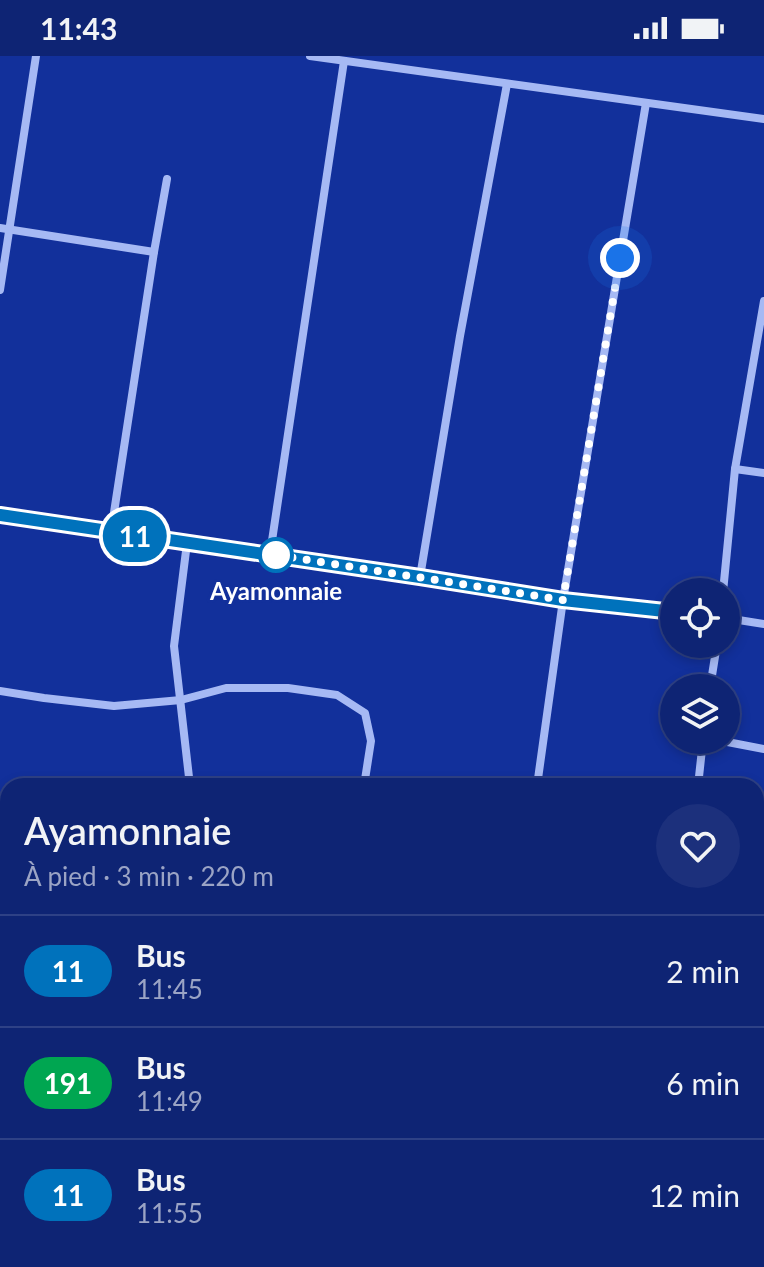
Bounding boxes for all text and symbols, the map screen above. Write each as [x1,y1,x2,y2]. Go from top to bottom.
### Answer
text: 11:43 [40,10,117,46]
your location [600,238,640,278]
line badge: 11 [99,510,171,562]
text: 11 [119,519,151,553]
marker: Ayamonnaie [259,538,293,572]
place label: Ayamonnaie [209,576,342,605]
map controls [660,578,740,754]
button: locate [660,578,740,658]
button: layers [660,674,740,754]
button: heart [656,804,740,888]
text: Ayamonnaie [24,807,232,853]
text: À pied · 3 min · 220 m [24,860,274,892]
text: Bus [136,937,186,973]
text: 2 min [666,953,740,989]
text: 11 [52,954,84,988]
text: 11:45 [136,973,203,1005]
text: Bus [136,1049,186,1085]
text: 6 min [666,1065,740,1101]
text: 191 [44,1066,92,1100]
text: 11:49 [136,1085,203,1117]
text: Bus [136,1161,186,1197]
text: 12 min [649,1177,740,1213]
text: 11 [52,1178,84,1212]
text: 11:55 [136,1197,203,1229]

